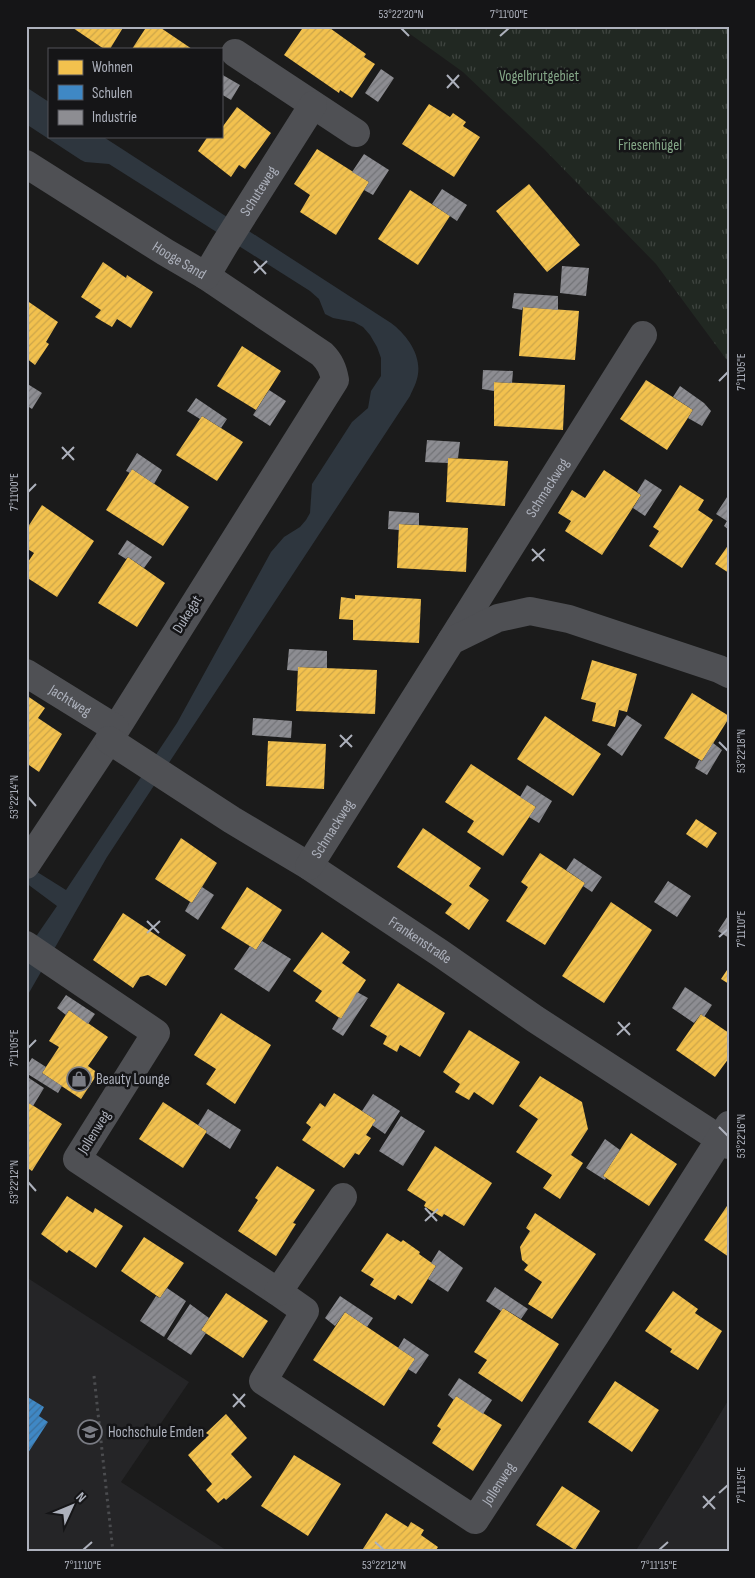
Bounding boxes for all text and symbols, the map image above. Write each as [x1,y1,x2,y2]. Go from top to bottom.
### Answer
text: 53°22'20"N [378,7,424,22]
text: 7°11'00"E [490,7,528,22]
legend [48,48,222,138]
text: Wohnen [92,58,133,77]
park label: Vogelbrutgebiet [499,67,579,86]
text: Schulen [92,84,132,103]
text: Industrie [92,108,137,127]
park label: Friesenhügel [618,136,682,155]
street label: Schuteweg [236,162,282,220]
street label: Hooge Sand [149,237,209,284]
text: 7°11'05"E [734,353,749,391]
street label: Schmackweg [522,455,573,521]
text: 7°11'00"E [7,473,22,511]
street label: Dukegat [168,591,207,637]
street label: Jachtweg [44,680,95,721]
text: 53°22'18"N [734,729,749,773]
text: 53°22'14"N [7,775,22,819]
street label: Schmackweg [307,796,359,862]
text: 7°11'10"E [734,911,749,947]
street label: Frankenstraße [385,912,455,968]
text: 7°11'05"E [7,1029,22,1067]
shop icon: Beauty Lounge [66,1066,92,1092]
place label: Beauty Lounge [96,1070,170,1089]
street label: Jollenweg [73,1107,115,1158]
text: 53°22'16"N [734,1114,749,1158]
text: 53°22'12"N [7,1160,22,1204]
school or university icon: Hochschule Emden [77,1419,103,1445]
place label: Hochschule Emden [108,1423,204,1442]
street label: Jollenweg [477,1459,520,1510]
text: 7°11'15"E [734,1467,749,1503]
north arrow [48,1480,98,1530]
text: N [72,1489,90,1506]
text: 7°11'10"E [65,1558,101,1573]
text: 53°22'12"N [362,1558,406,1573]
text: 7°11'15"E [641,1558,677,1573]

